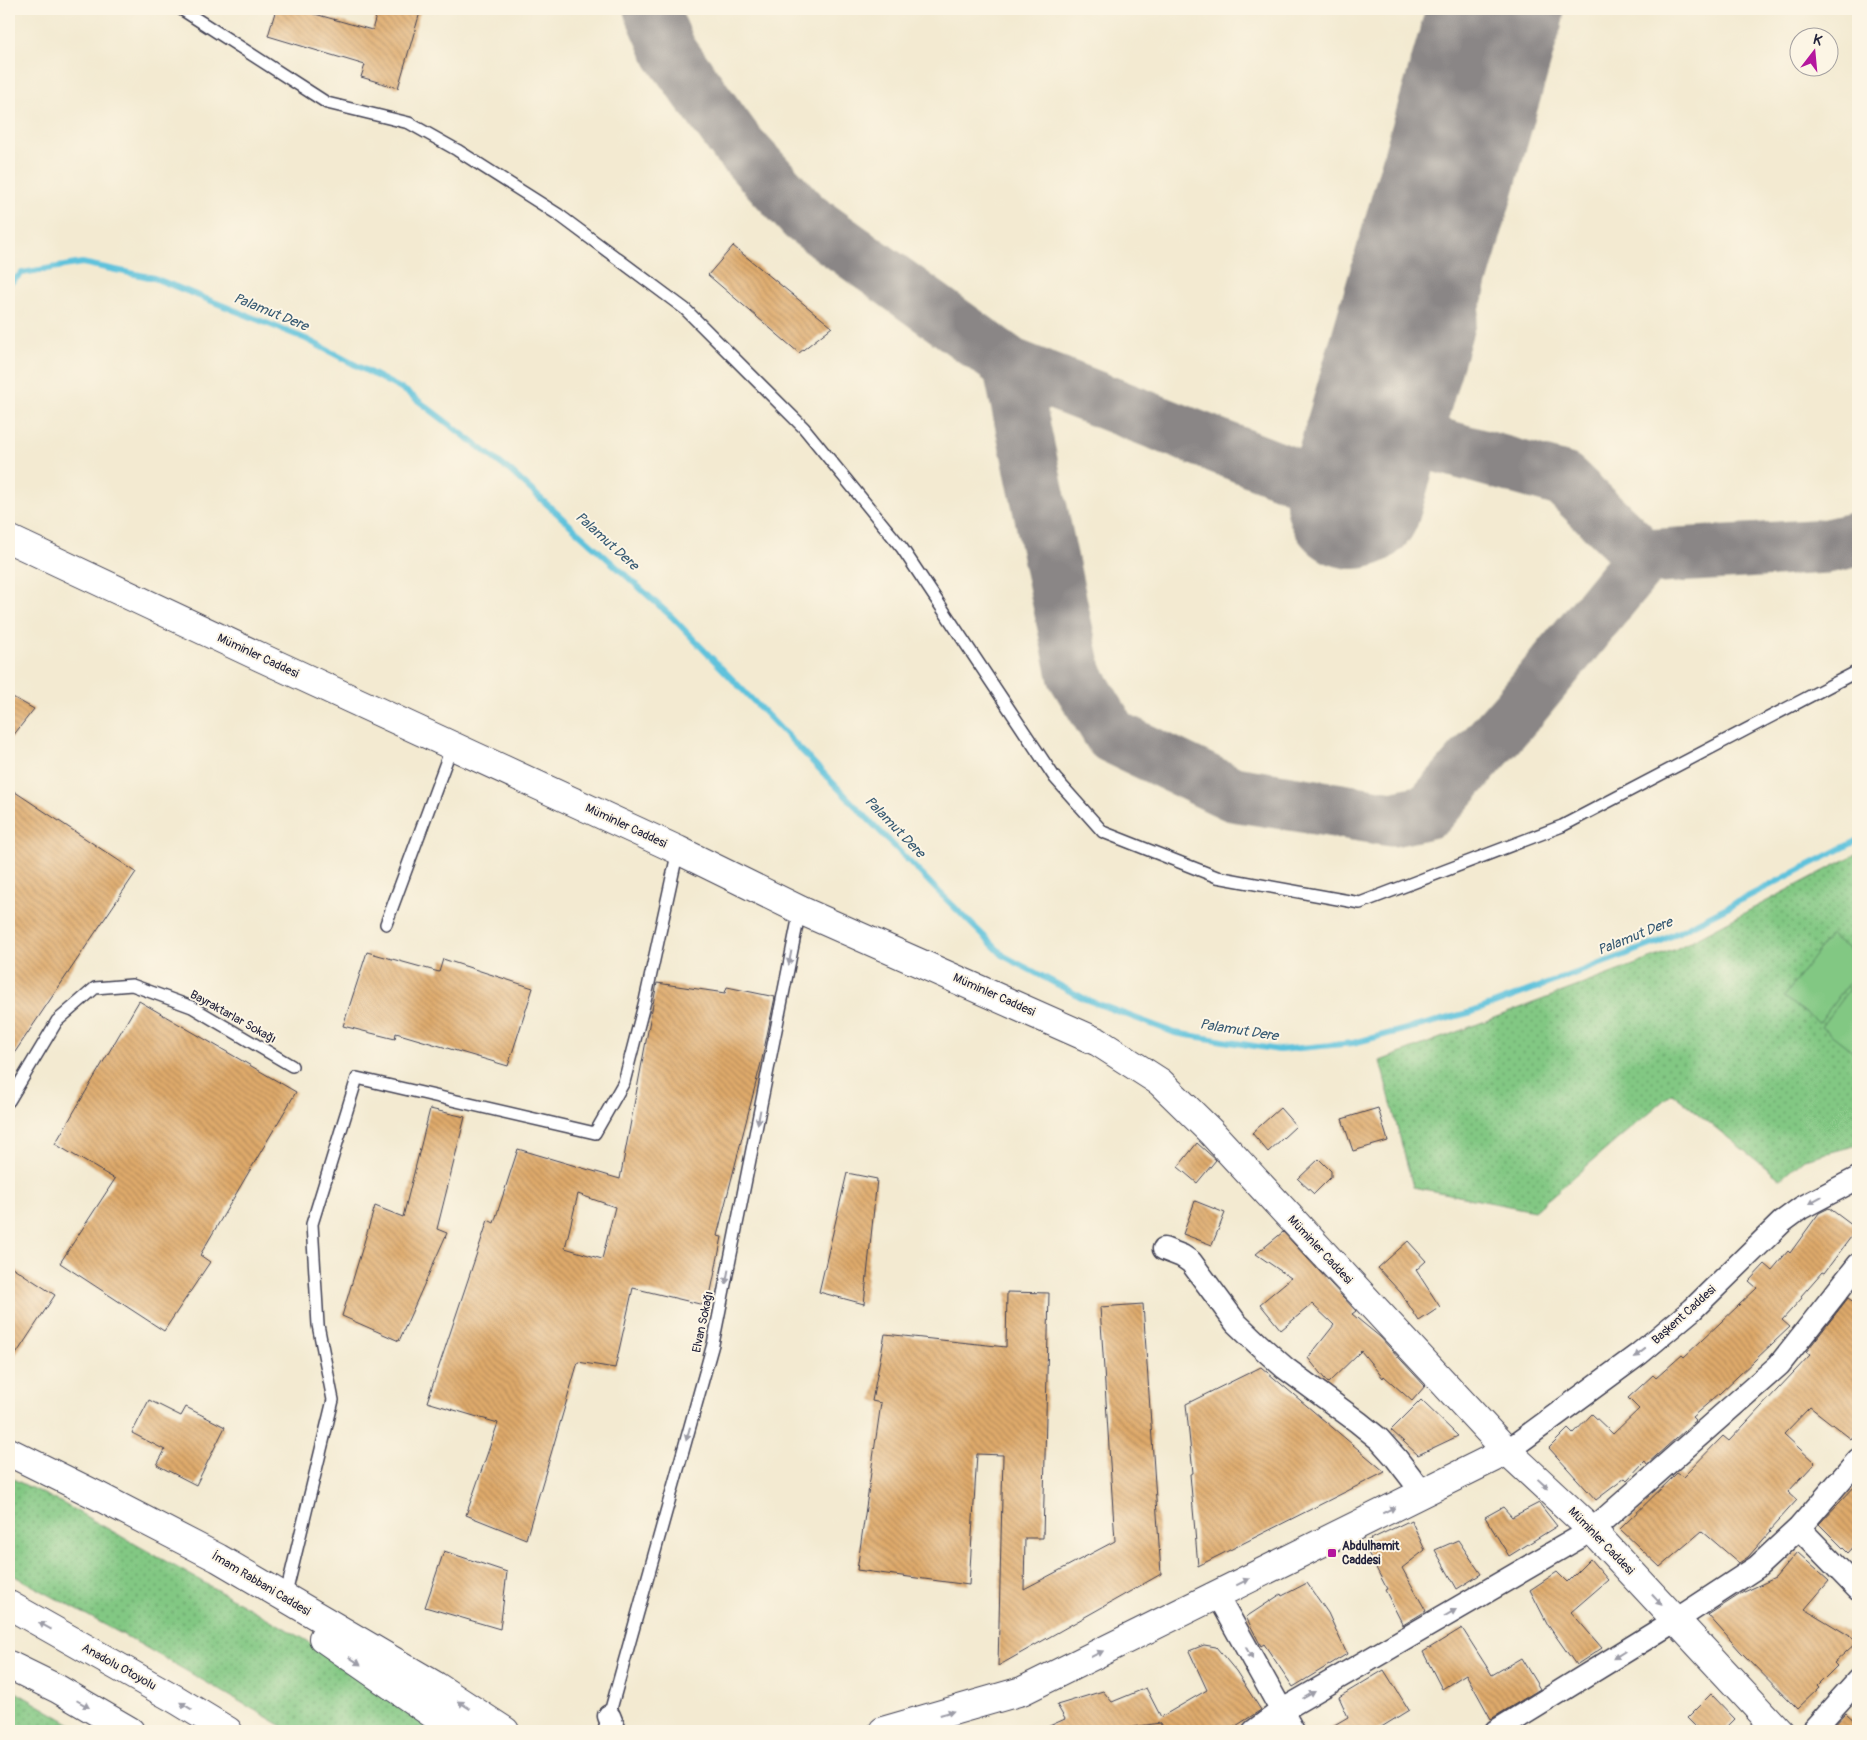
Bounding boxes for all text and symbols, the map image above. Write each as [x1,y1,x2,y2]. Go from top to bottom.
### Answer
north arrow [1790,28,1840,78]
text: K [1811,31,1824,49]
water label: Palamut Dere [231,289,313,335]
water label: Palamut Dere [572,508,644,575]
street label: Müminler Caddesi [215,631,301,681]
water label: Palamut Dere [861,793,930,863]
street label: Müminler Caddesi [583,801,669,851]
water label: Palamut Dere [1595,913,1677,959]
one-way arrow [786,950,794,966]
street label: Müminler Caddesi [951,970,1037,1020]
street label: Bayraktarlar Sokağı [187,987,279,1047]
water label: Palamut Dere [1199,1015,1281,1045]
one-way arrow [754,1110,762,1126]
one-way arrow [1808,1196,1822,1204]
street label: Müminler Caddesi [1284,1213,1356,1287]
one-way arrow [722,1269,730,1285]
street label: Başkent Caddesi [1649,1282,1719,1348]
street label: Elvan Sokağı [689,1290,717,1354]
one-way arrow [1634,1347,1647,1358]
one-way arrow [684,1427,692,1442]
one-way arrow [1536,1478,1548,1490]
street label: Müminler Caddesi [1565,1504,1637,1578]
one-way arrow [1382,1506,1396,1514]
place label: Abdulhamit Caddesi [1342,1539,1400,1568]
marker: Abdulhamit Caddesi [1326,1547,1338,1559]
street label: İmam Rabbani Caddesi [209,1548,313,1619]
one-way arrow [1236,1578,1250,1586]
one-way arrow [1651,1593,1663,1605]
one-way arrow [1442,1609,1457,1617]
one-way arrow [38,1621,52,1630]
street label: Anadolu Otoyolu [79,1640,159,1694]
one-way arrow [1245,1646,1253,1660]
one-way arrow [1090,1650,1105,1658]
one-way arrow [1613,1650,1626,1660]
one-way arrow [348,1656,362,1666]
one-way arrow [1303,1690,1316,1699]
one-way arrow [77,1699,90,1708]
one-way arrow [457,1700,471,1709]
one-way arrow [180,1701,193,1711]
one-way arrow [939,1708,954,1716]

